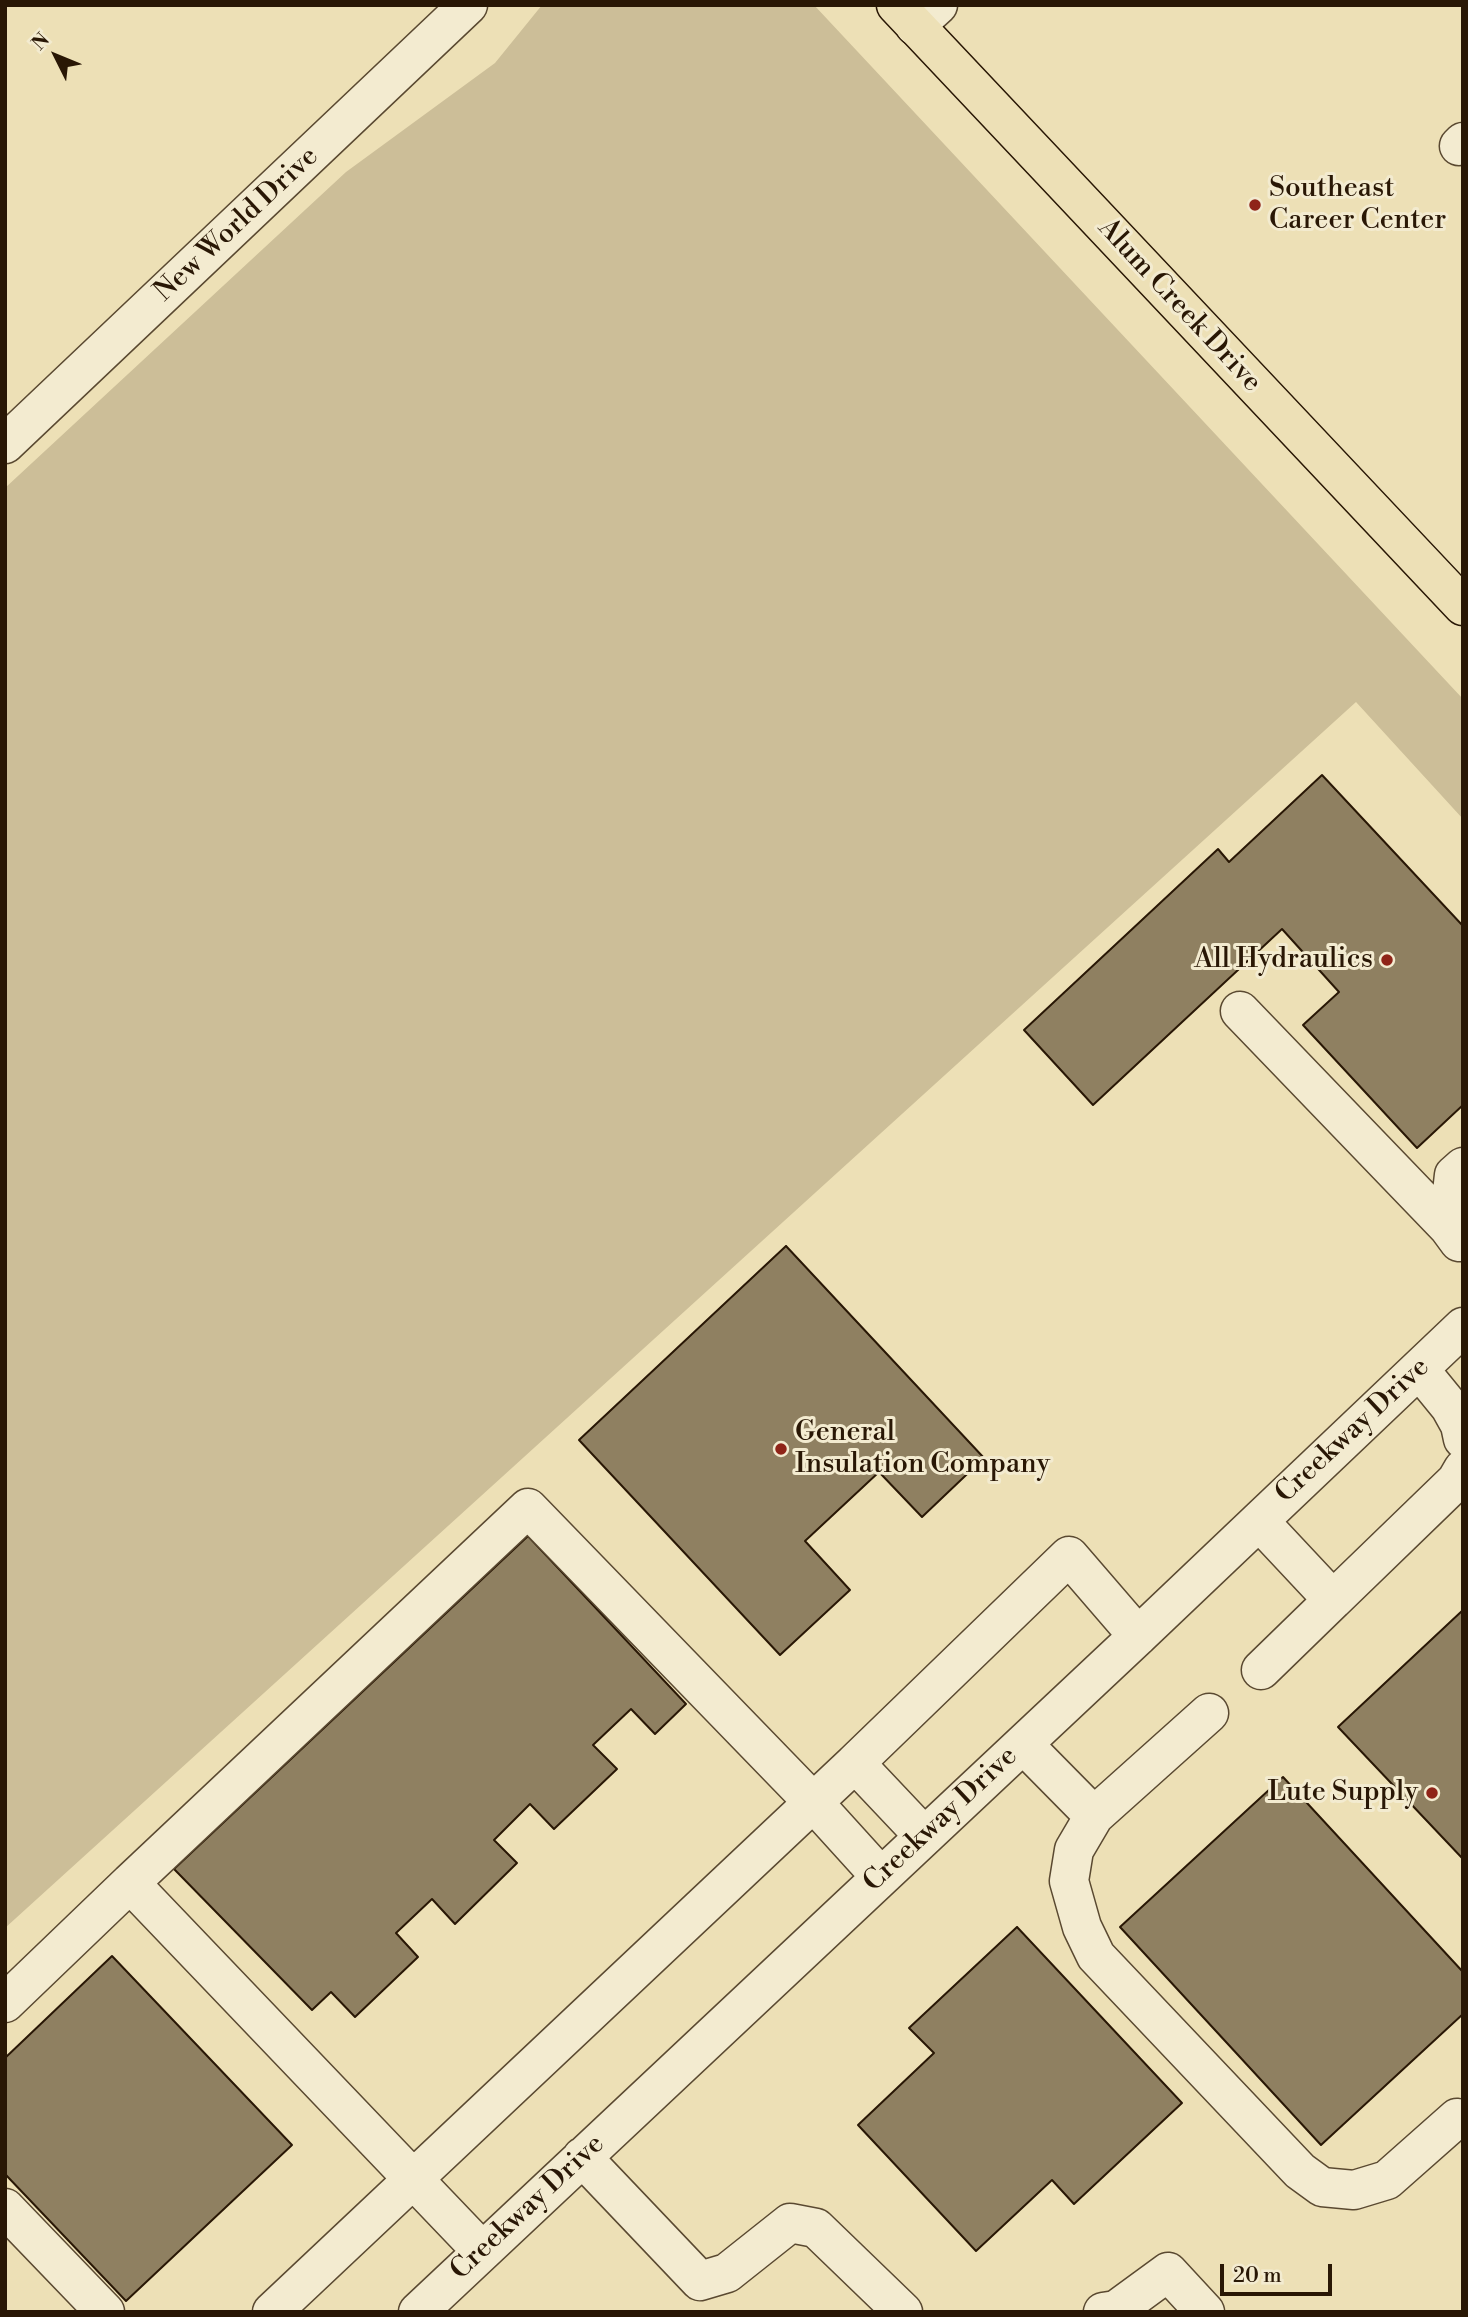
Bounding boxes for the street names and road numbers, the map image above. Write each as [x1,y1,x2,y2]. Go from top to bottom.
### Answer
street label: New World Drive [148,141,326,309]
street label: Alum Creek Drive [1090,212,1268,400]
street label: Creekway Drive [1269,1351,1437,1511]
street label: Creekway Drive [857,1740,1025,1900]
street label: Creekway Drive [444,2128,612,2288]

